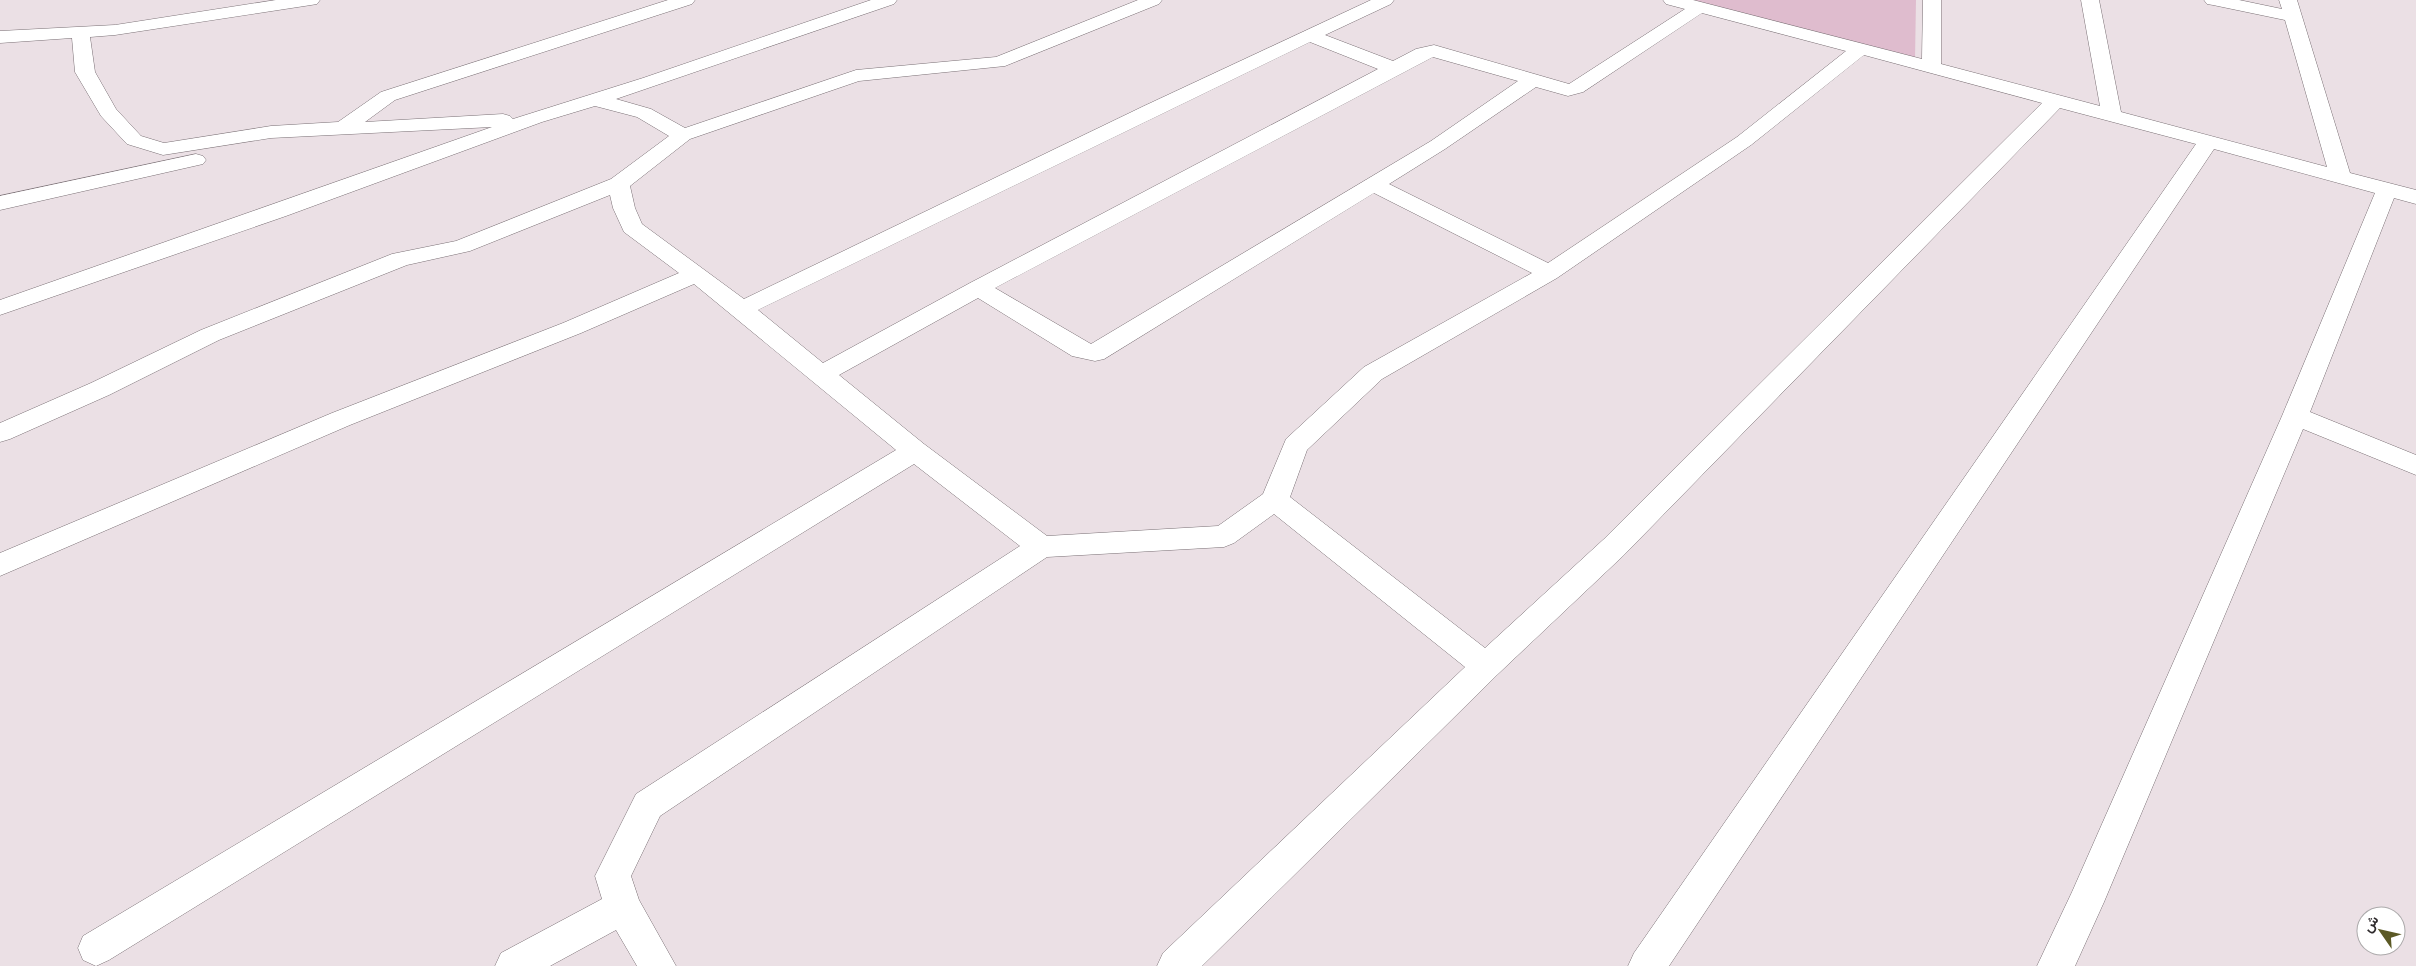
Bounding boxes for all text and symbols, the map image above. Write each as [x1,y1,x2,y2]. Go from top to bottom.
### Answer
north arrow [2356,906,2406,956]
text: ش [2358,912,2382,936]

